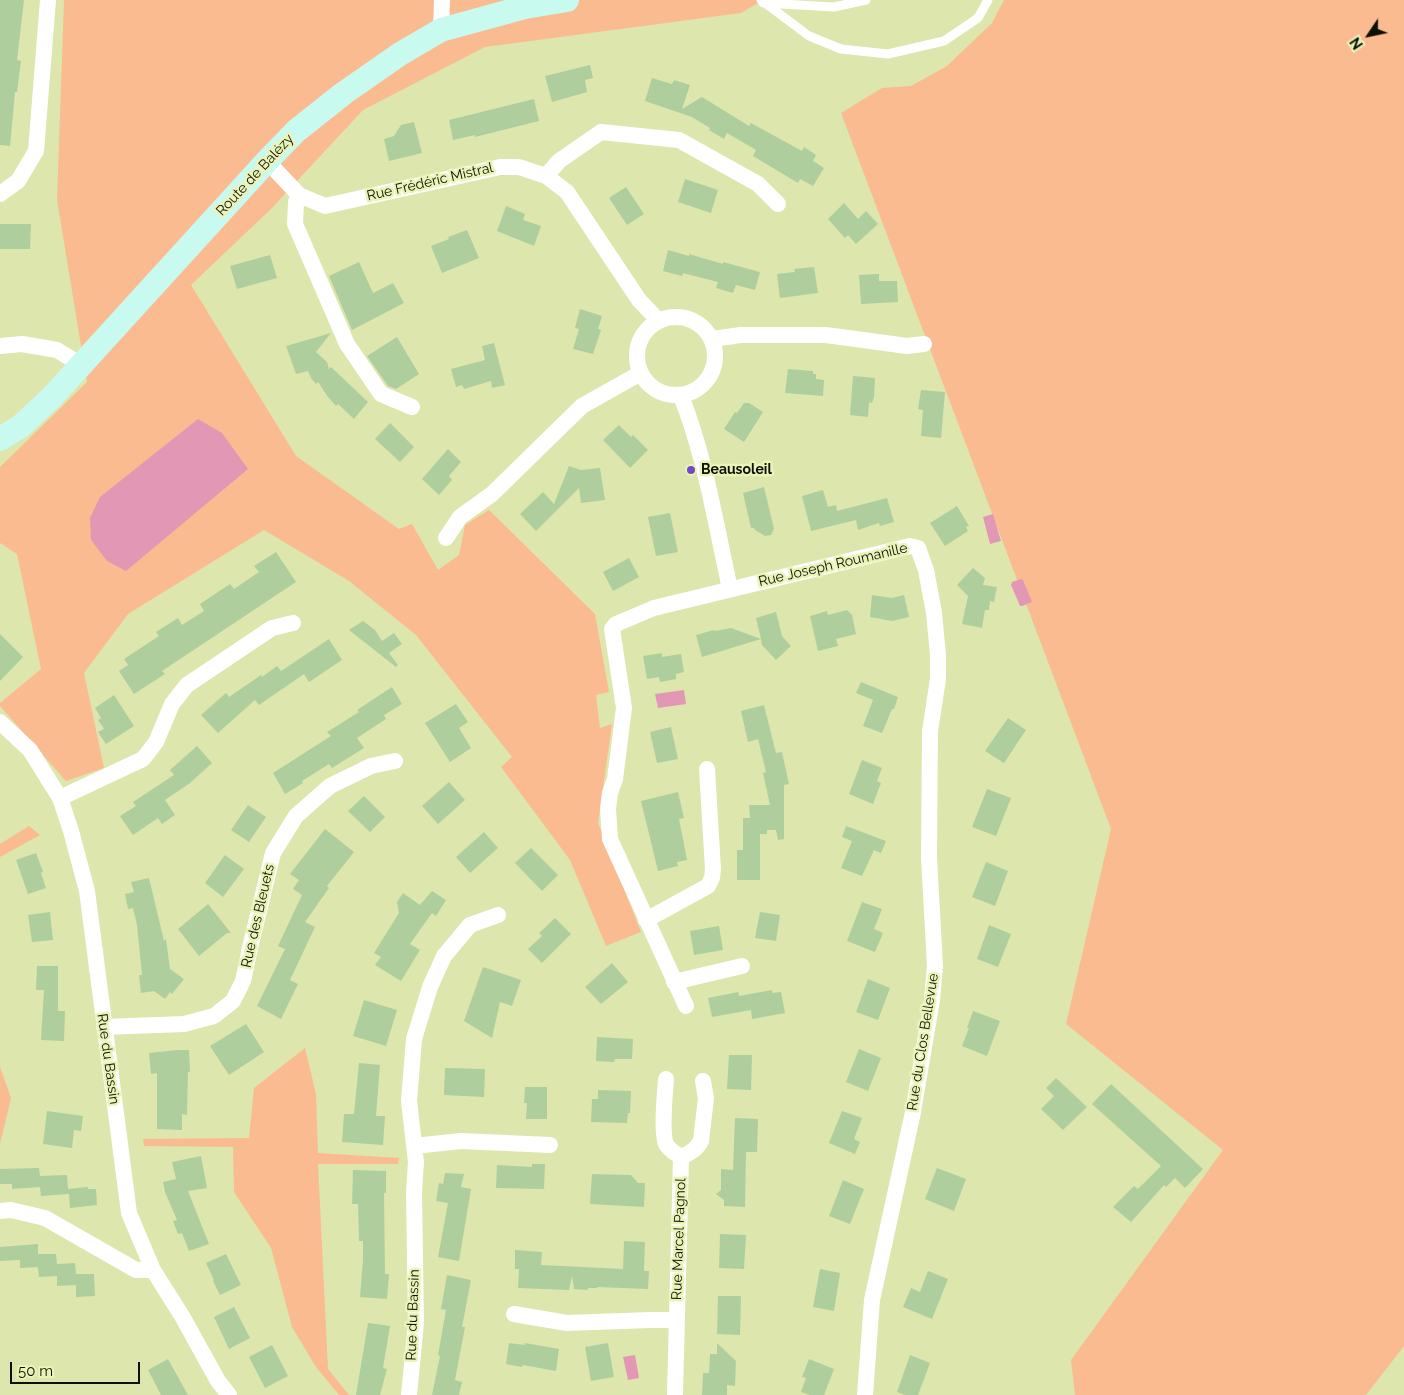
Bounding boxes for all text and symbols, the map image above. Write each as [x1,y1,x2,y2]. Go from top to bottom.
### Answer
north arrow [1344,10,1394,60]
text: N [1347,34,1366,52]
street label: Route de Balézy [213,131,297,219]
street label: Rue Frédéric Mistral [365,159,495,205]
place label: Beausoleil [701,462,772,478]
marker: Beausoleil [685,464,697,476]
street label: Rue Joseph Roumanille [757,540,909,590]
street label: Rue des Bleuets [238,863,278,969]
street label: Rue du Clos Bellevue [904,972,942,1112]
street label: Rue du Bassin [93,1013,123,1105]
street label: Rue Marcel Pagnol [668,1178,690,1300]
street label: Rue du Bassin [403,1269,423,1361]
scale bar [12,1352,142,1384]
text: 50 m [18,1362,53,1380]

